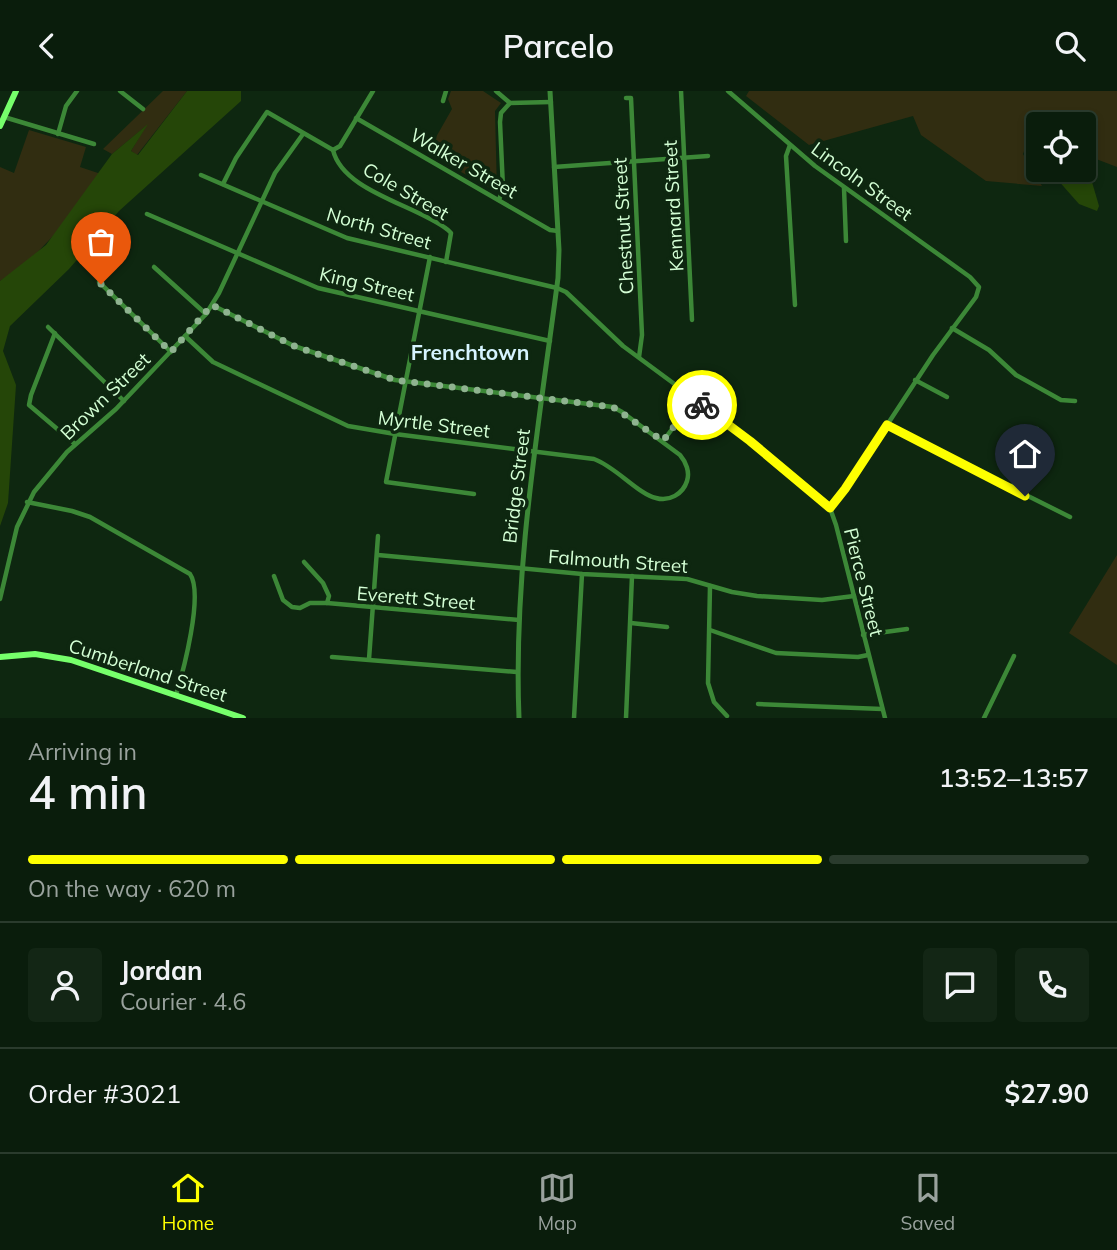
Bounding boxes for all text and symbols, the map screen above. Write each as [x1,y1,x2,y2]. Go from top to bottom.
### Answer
text: Parcelo [503,26,614,66]
icon: back [28,27,66,65]
icon: search [1051,27,1089,65]
map controls [1026,112,1096,182]
button: locate [1026,112,1096,182]
street label: Walker Street [406,123,522,204]
street label: Lincoln Street [807,136,918,226]
street label: Kennard Street [658,139,688,272]
street label: Cole Street [359,157,454,225]
street label: Chestnut Street [607,157,639,295]
street label: North Street [324,202,434,254]
pin [71,212,131,284]
icon: bag [82,223,120,261]
street label: King Street [317,261,417,307]
district label: Frenchtown [411,339,529,365]
street label: Brown Street [55,347,155,445]
courier [667,370,737,440]
icon: bike [683,386,721,424]
street label: Myrtle Street [377,405,492,443]
pin [995,424,1055,496]
street label: Bridge Street [497,427,535,545]
icon: home [1006,435,1044,473]
street label: Pierce Street [839,525,889,639]
street label: Falmouth Street [547,544,689,578]
street label: Everett Street [356,581,477,615]
street label: Cumberland Street [66,633,231,707]
text: Arriving in [28,737,137,766]
text: 13:52–13:57 [939,761,1089,794]
text: 4 min [28,763,147,821]
text: On the way · 620 m [28,874,236,903]
button: person [28,948,102,1022]
button: chat [923,948,997,1022]
button: phone [1015,948,1089,1022]
text: Jordan [120,954,203,987]
text: Courier · 4.6 [120,987,246,1016]
text: Order #3021 [28,1077,181,1110]
text: $27.90 [1005,1077,1089,1110]
tab: Home [162,1169,214,1235]
tab: Map [538,1169,577,1235]
tab: Saved [900,1169,955,1235]

